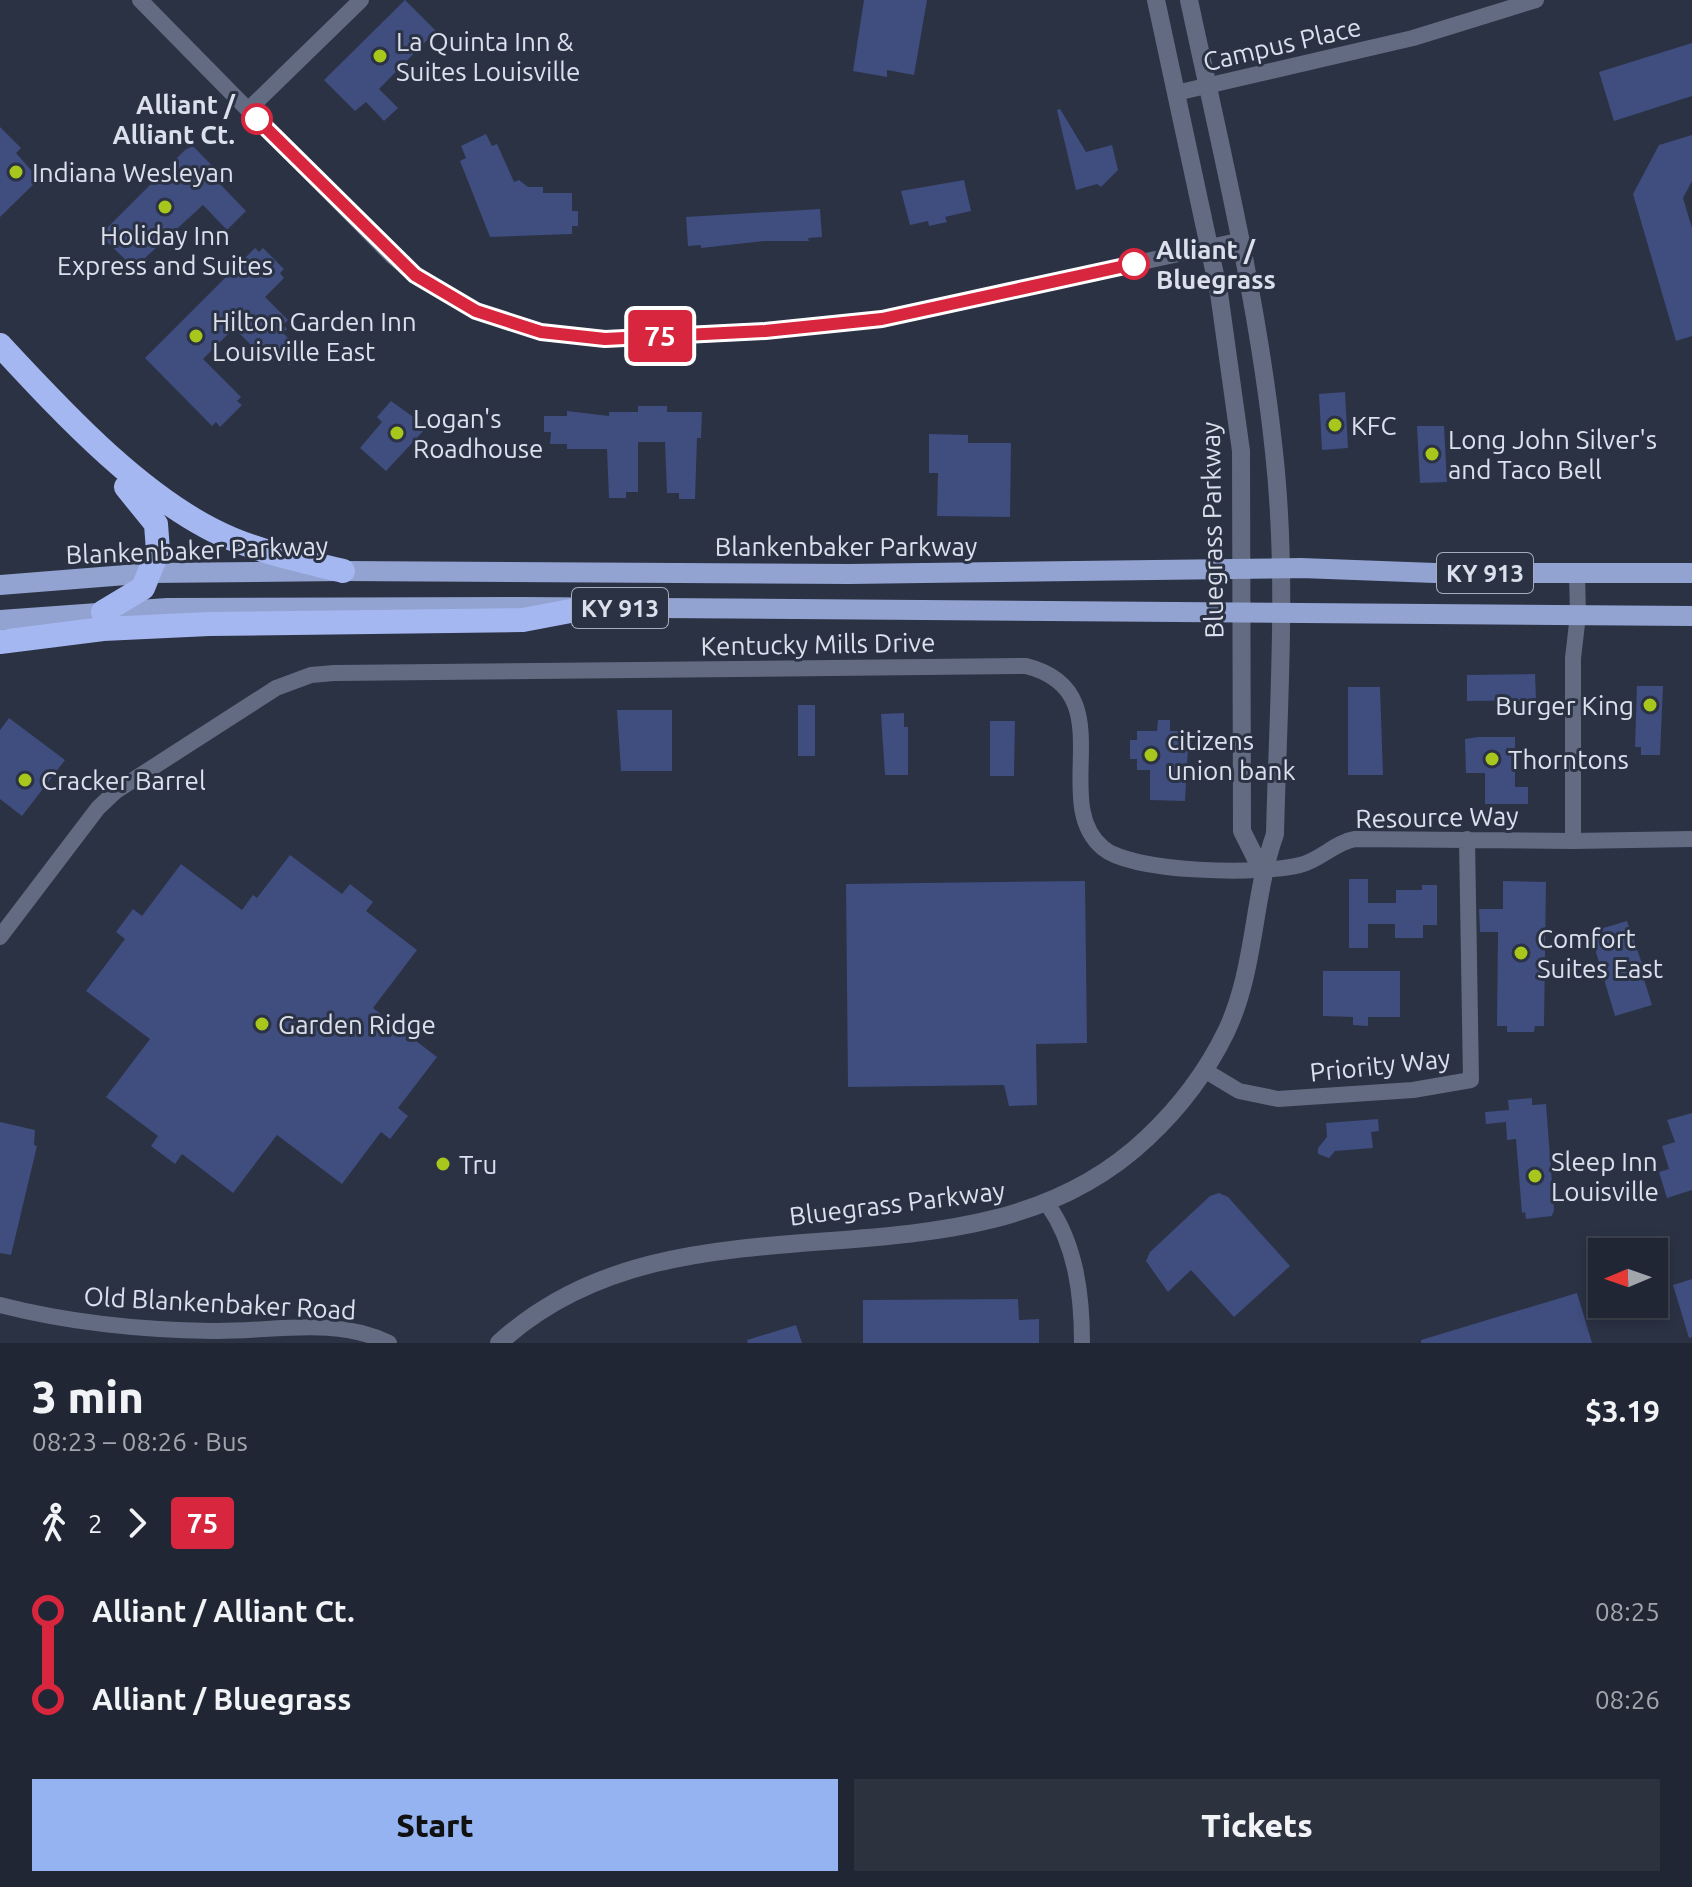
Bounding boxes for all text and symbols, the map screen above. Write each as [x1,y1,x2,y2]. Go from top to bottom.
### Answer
street label: Campus Place [1200,12,1364,76]
place label: La Quinta Inn & Suites Louisville [396,27,580,86]
marker: La Quinta Inn & Suites Louisville [371,47,389,65]
place label: Alliant / Alliant Ct. [112,90,236,149]
marker: Alliant / Alliant Ct. [242,104,272,134]
place label: Indiana Wesleyan [32,158,234,187]
marker: Indiana Wesleyan [7,163,25,181]
marker: Holiday Inn Express and Suites [156,198,174,216]
place label: Holiday Inn Express and Suites [57,221,273,280]
place label: Alliant / Bluegrass [1156,235,1276,294]
marker: Alliant / Bluegrass [1119,249,1149,279]
place label: Hilton Garden Inn Louisville East [212,307,417,366]
line badge: 75 [624,310,696,362]
text: 75 [644,320,676,351]
marker: Hilton Garden Inn Louisville East [187,327,205,345]
place label: Logan's Roadhouse [413,404,543,463]
place label: KFC [1351,411,1396,440]
marker: KFC [1326,416,1344,434]
street label: Bluegrass Parkway [1196,421,1228,639]
marker: Logan's Roadhouse [388,424,406,442]
place label: Long John Silver's and Taco Bell [1448,425,1657,484]
marker: Long John Silver's and Taco Bell [1423,445,1441,463]
street label: Blankenbaker Parkway [65,531,329,569]
street label: Blankenbaker Parkway [715,532,977,561]
road number: KY 913 [1437,553,1533,593]
road number: KY 913 [572,588,668,628]
street label: Kentucky Mills Drive [700,627,936,661]
place label: Burger King [1495,691,1634,720]
marker: Burger King [1641,696,1659,714]
place label: citizens union bank [1167,726,1296,785]
place label: Thorntons [1508,745,1629,774]
marker: citizens union bank [1142,746,1160,764]
marker: Thorntons [1483,750,1501,768]
place label: Cracker Barrel [41,766,206,795]
marker: Cracker Barrel [16,771,34,789]
street label: Resource Way [1355,801,1519,833]
place label: Comfort Suites East [1537,924,1663,983]
marker: Comfort Suites East [1512,944,1530,962]
place label: Garden Ridge [278,1010,436,1039]
marker: Garden Ridge [253,1015,271,1033]
street label: Priority Way [1308,1043,1452,1087]
place label: Sleep Inn Louisville [1551,1147,1659,1206]
place label: Tru [459,1150,497,1179]
marker: Tru [434,1155,452,1173]
marker: Sleep Inn Louisville [1526,1167,1544,1185]
street label: Bluegrass Parkway [788,1175,1006,1231]
north arrow [1588,1238,1668,1318]
map controls [1588,1238,1668,1318]
street label: Old Blankenbaker Road [83,1281,357,1325]
text: 3 min [32,1372,144,1421]
text: $3.19 [1585,1394,1660,1428]
text: 08:23 – 08:26 · Bus [32,1427,248,1456]
icon: walk [32,1501,76,1545]
icon: forward [115,1501,159,1545]
text: 75 [187,1507,218,1538]
text: 2 [88,1509,103,1538]
text: Alliant / Alliant Ct. [92,1594,355,1628]
text: 08:25 [1595,1597,1660,1626]
text: Alliant / Bluegrass [92,1682,351,1716]
text: 08:26 [1595,1685,1660,1714]
button: Start [32,1779,838,1871]
button: Tickets [854,1779,1660,1871]

